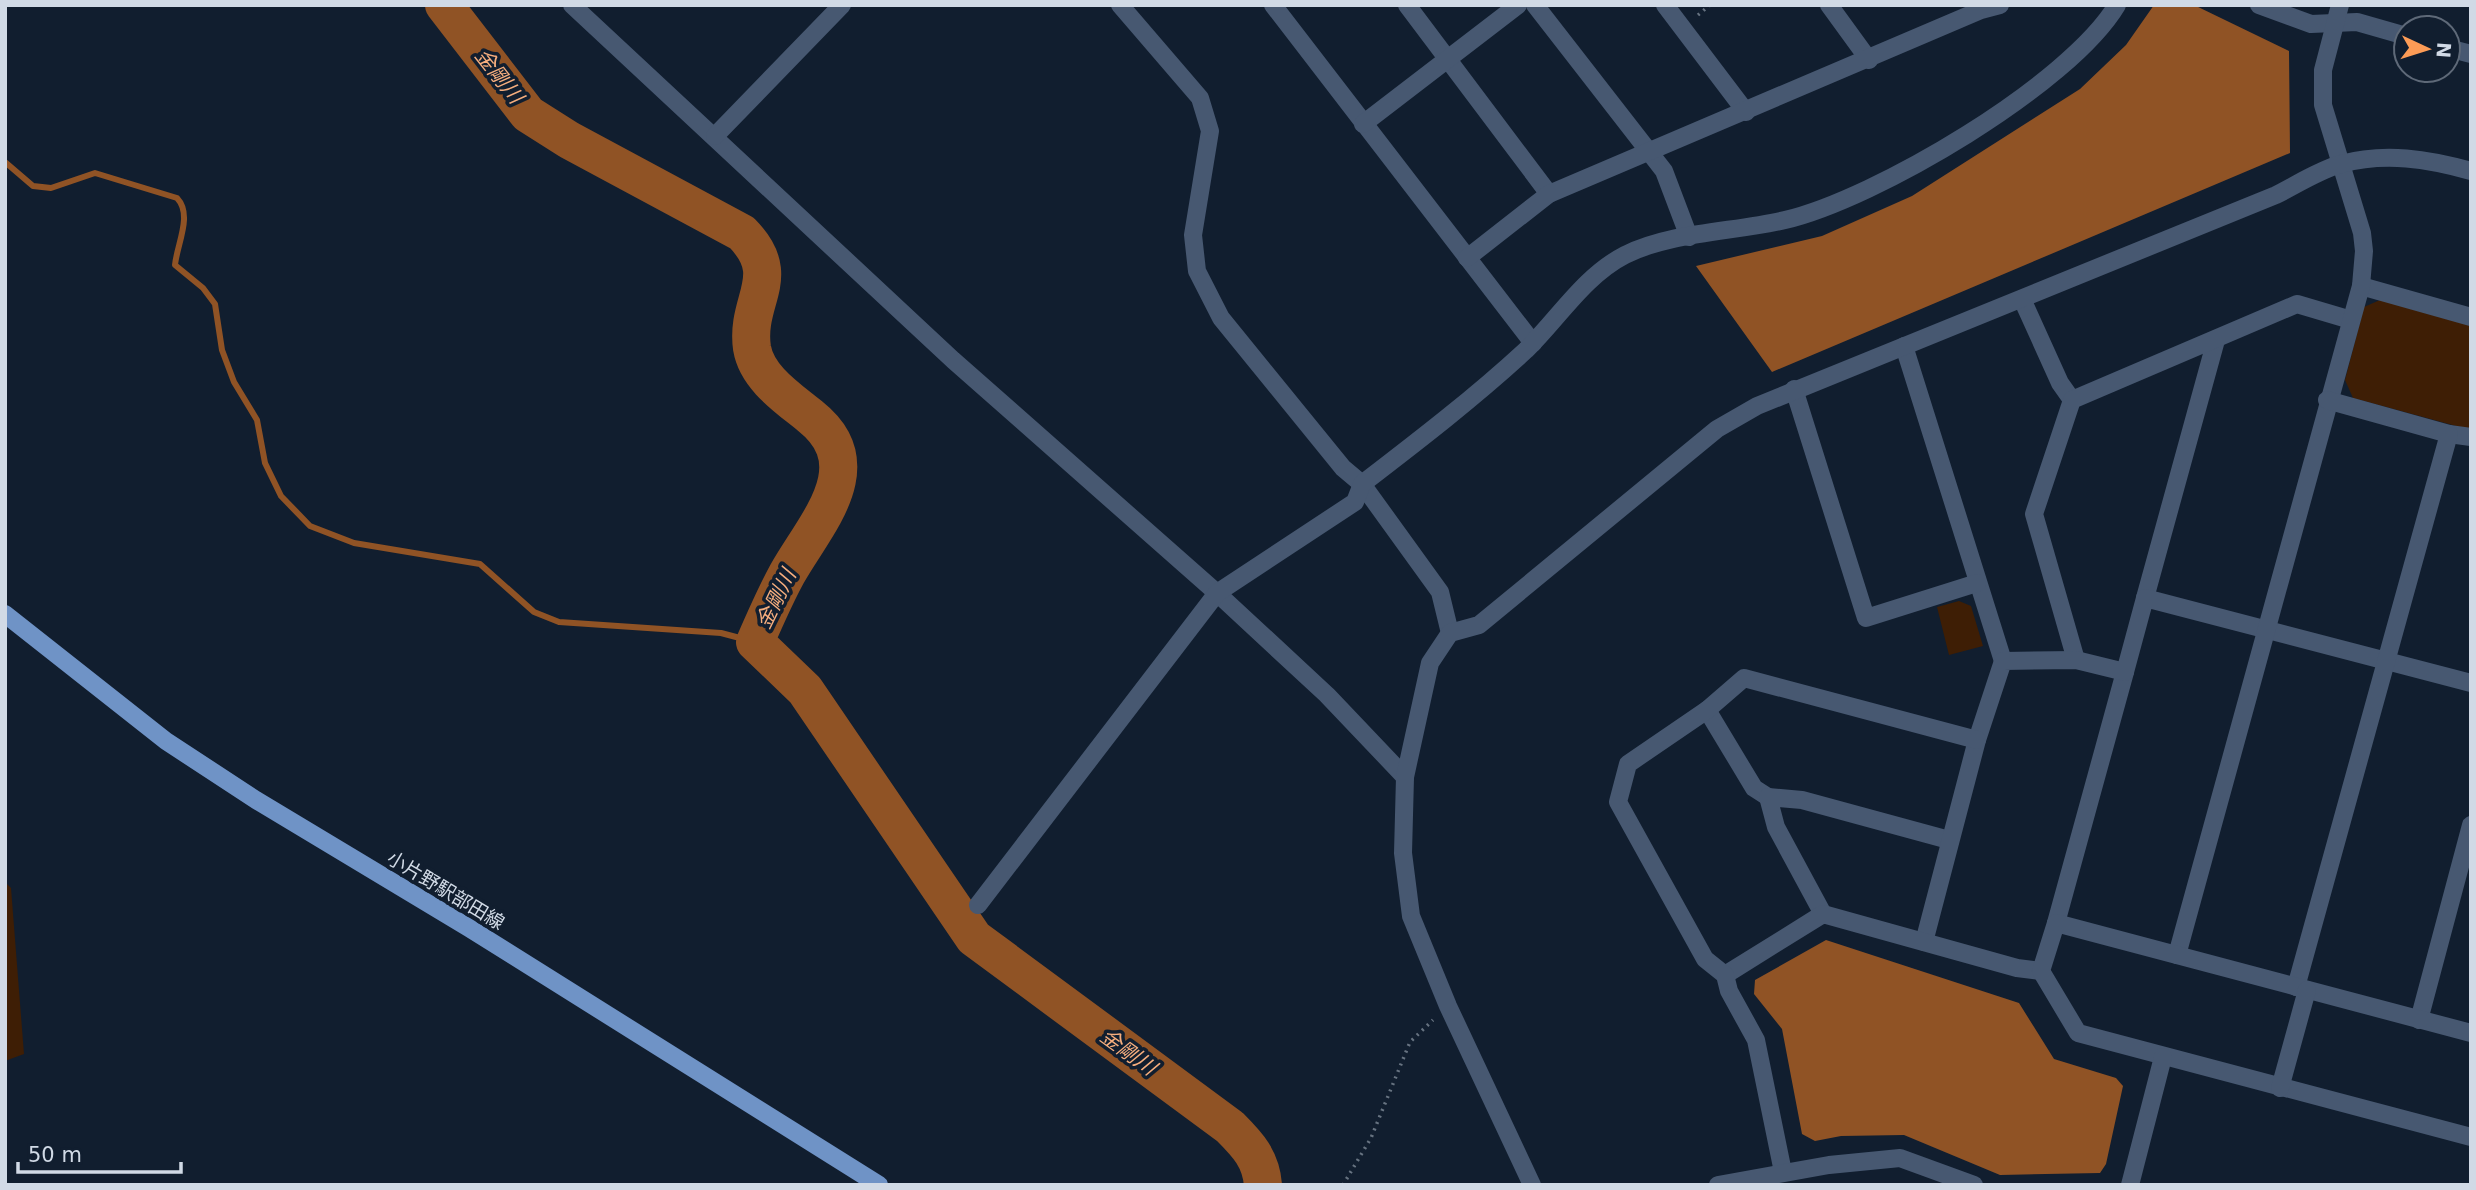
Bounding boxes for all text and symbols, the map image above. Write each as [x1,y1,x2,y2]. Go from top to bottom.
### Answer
north arrow [2392,14,2462,84]
text: N [2432,41,2455,59]
water label: 金剛川 [470,44,529,110]
water label: 金剛川 [751,564,801,633]
street label: 小片野駅部田線 [383,846,509,934]
water label: 金剛川 [1095,1024,1162,1081]
scale bar [18,1130,180,1174]
text: 50 m [28,1143,82,1167]

